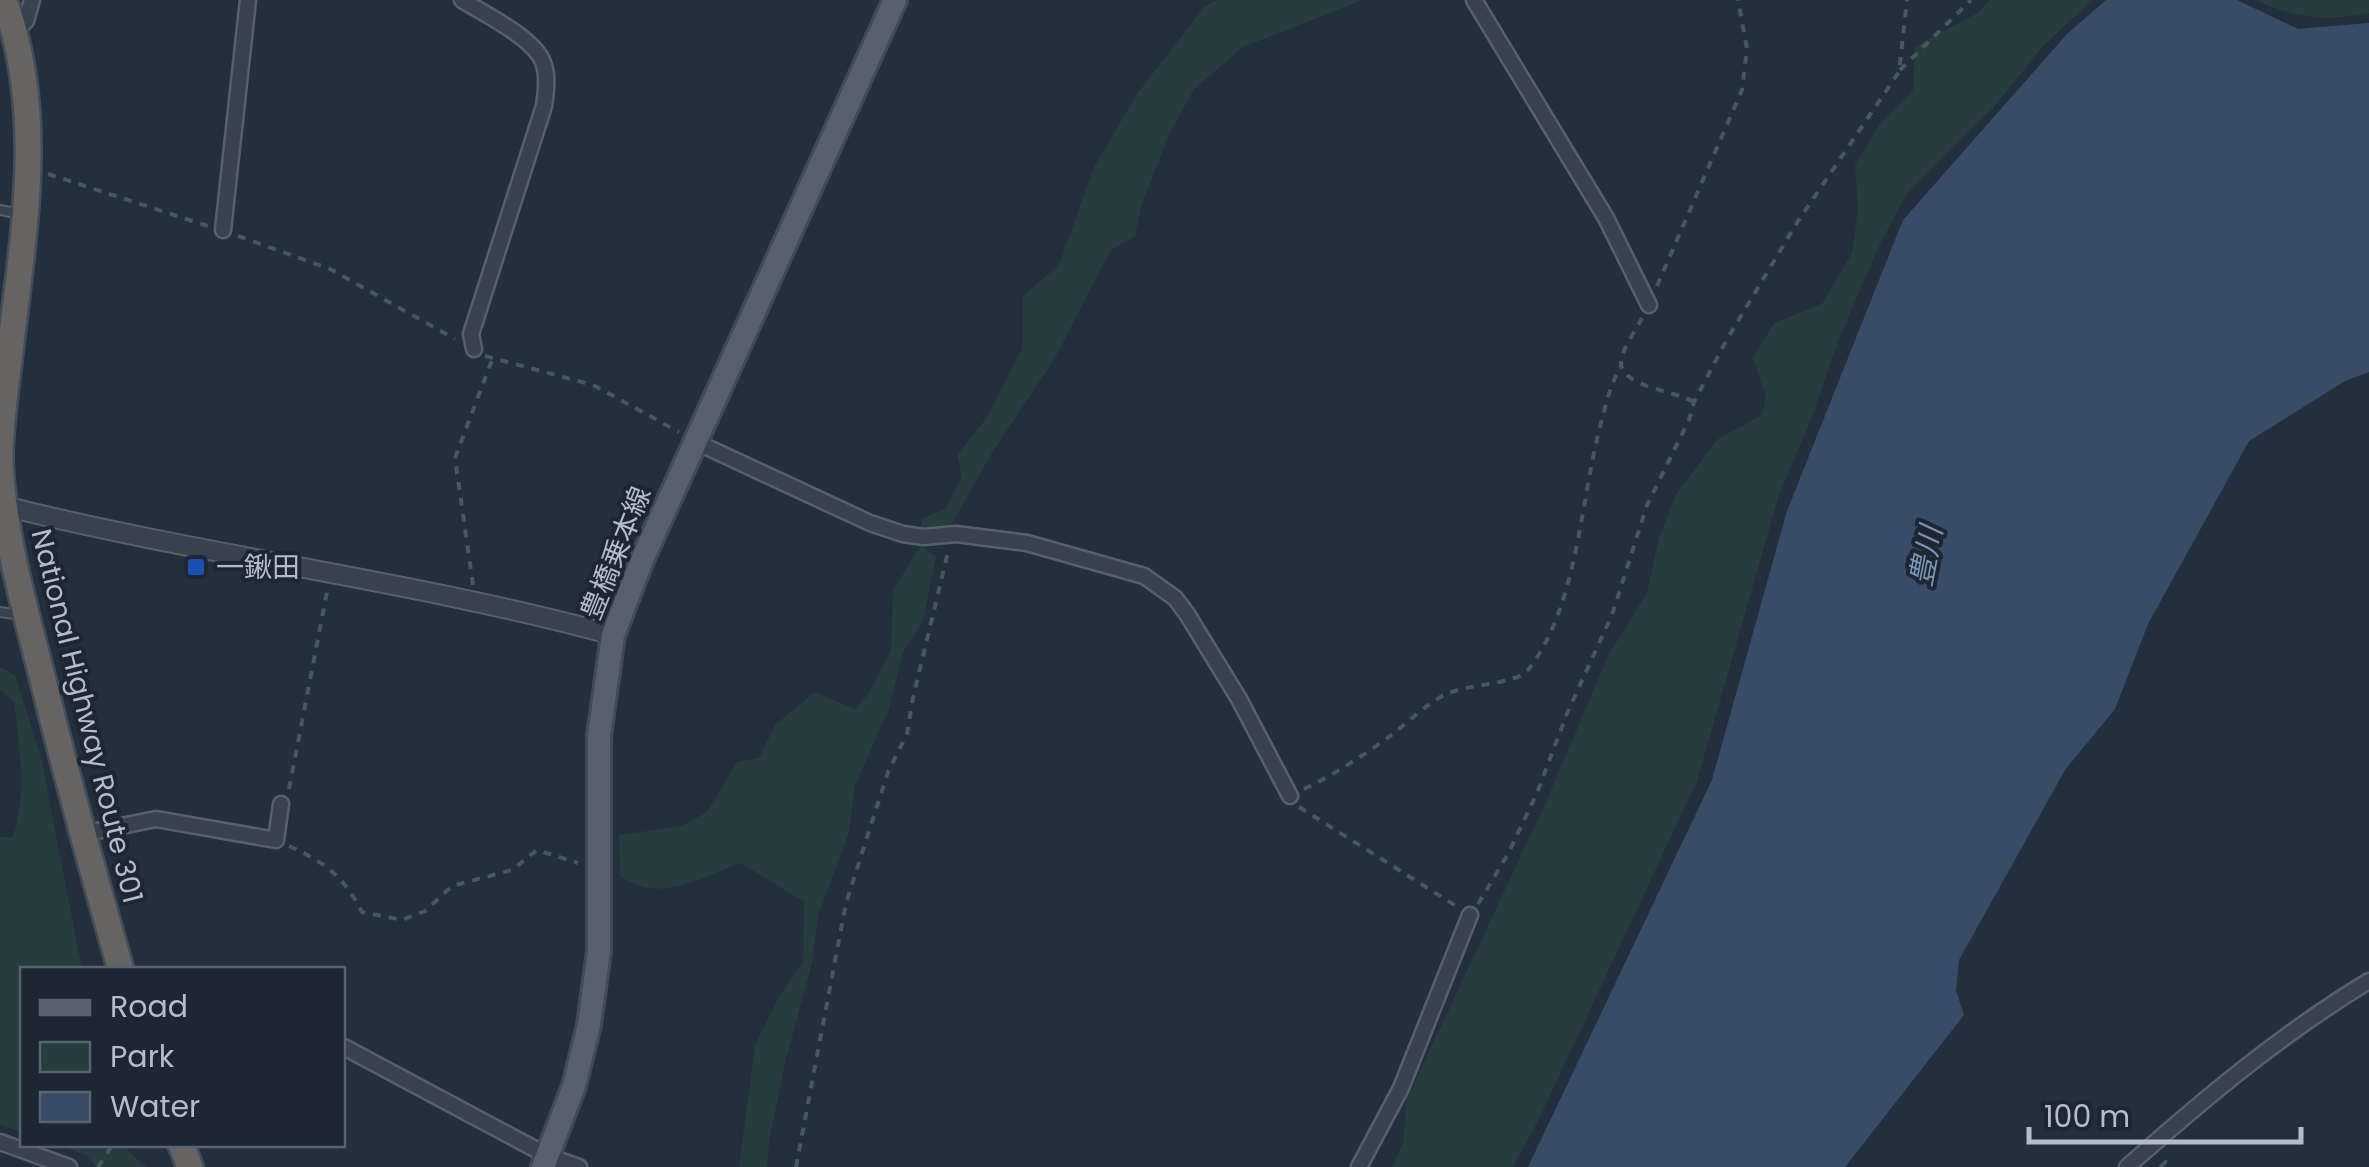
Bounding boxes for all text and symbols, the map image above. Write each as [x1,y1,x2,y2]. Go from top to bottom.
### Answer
street label: 豊橋乗本線 [572,481,660,625]
water label: 豊川 [1899,520,1953,590]
street label: National Highway Route 301 [22,525,152,907]
place label: 一鍬田 [216,548,300,587]
marker: 一鍬田 [185,556,207,578]
legend [20,967,345,1147]
text: Road [110,985,188,1028]
text: Park [110,1035,175,1078]
scale bar [2029,1082,2302,1144]
text: Water [110,1085,200,1128]
text: 100 m [2044,1095,2130,1138]

